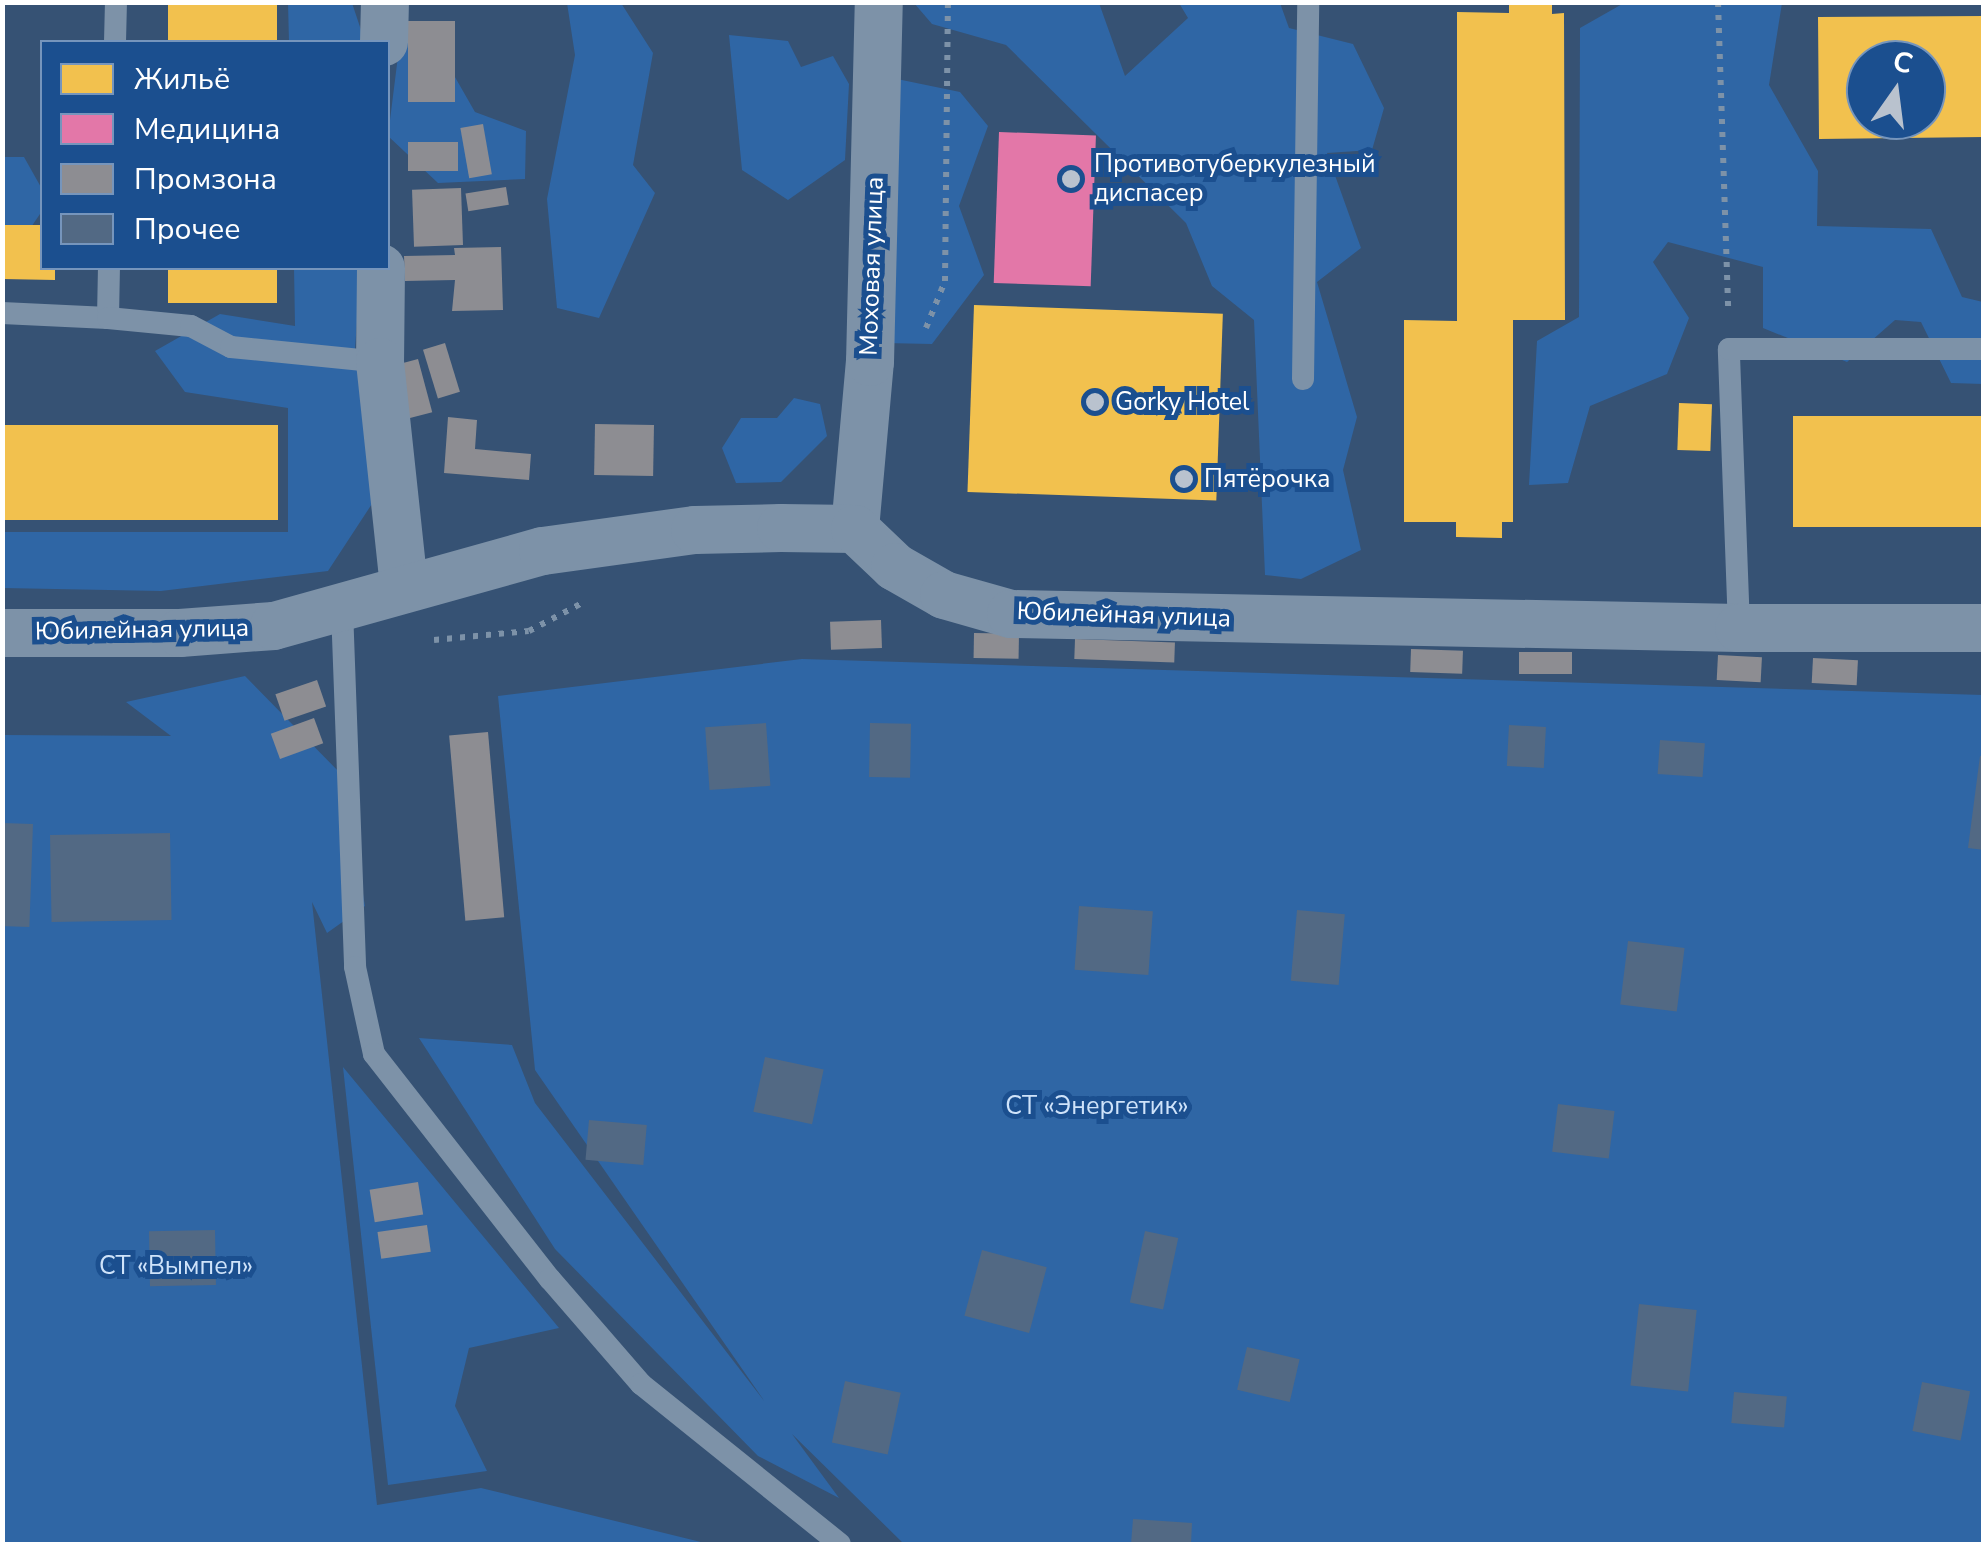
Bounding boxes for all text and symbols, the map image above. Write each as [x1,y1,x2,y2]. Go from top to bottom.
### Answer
legend [40,40,390,270]
north arrow [1846,40,1946,140]
text: С [1889,42,1917,84]
text: Жильё [134,59,230,100]
text: Медицина [134,109,280,150]
place label: Противотуберкулезный диспасер [1094,150,1376,209]
text: Промзона [134,159,277,200]
marker: Противотуберкулезный диспасер [1058,166,1084,192]
street label: Моховая улица [854,176,890,356]
text: Прочее [134,209,241,250]
place label: Gorky Hotel [1115,387,1249,417]
marker: Gorky Hotel [1084,391,1106,413]
place label: Пятёрочка [1204,464,1330,494]
marker: Пятёрочка [1173,468,1195,490]
street label: Юбилейная улица [1016,596,1232,634]
street label: Юбилейная улица [35,613,249,647]
park label: СТ «Энергетик» [1005,1091,1189,1121]
park label: СТ «Вымпел» [99,1251,253,1281]

